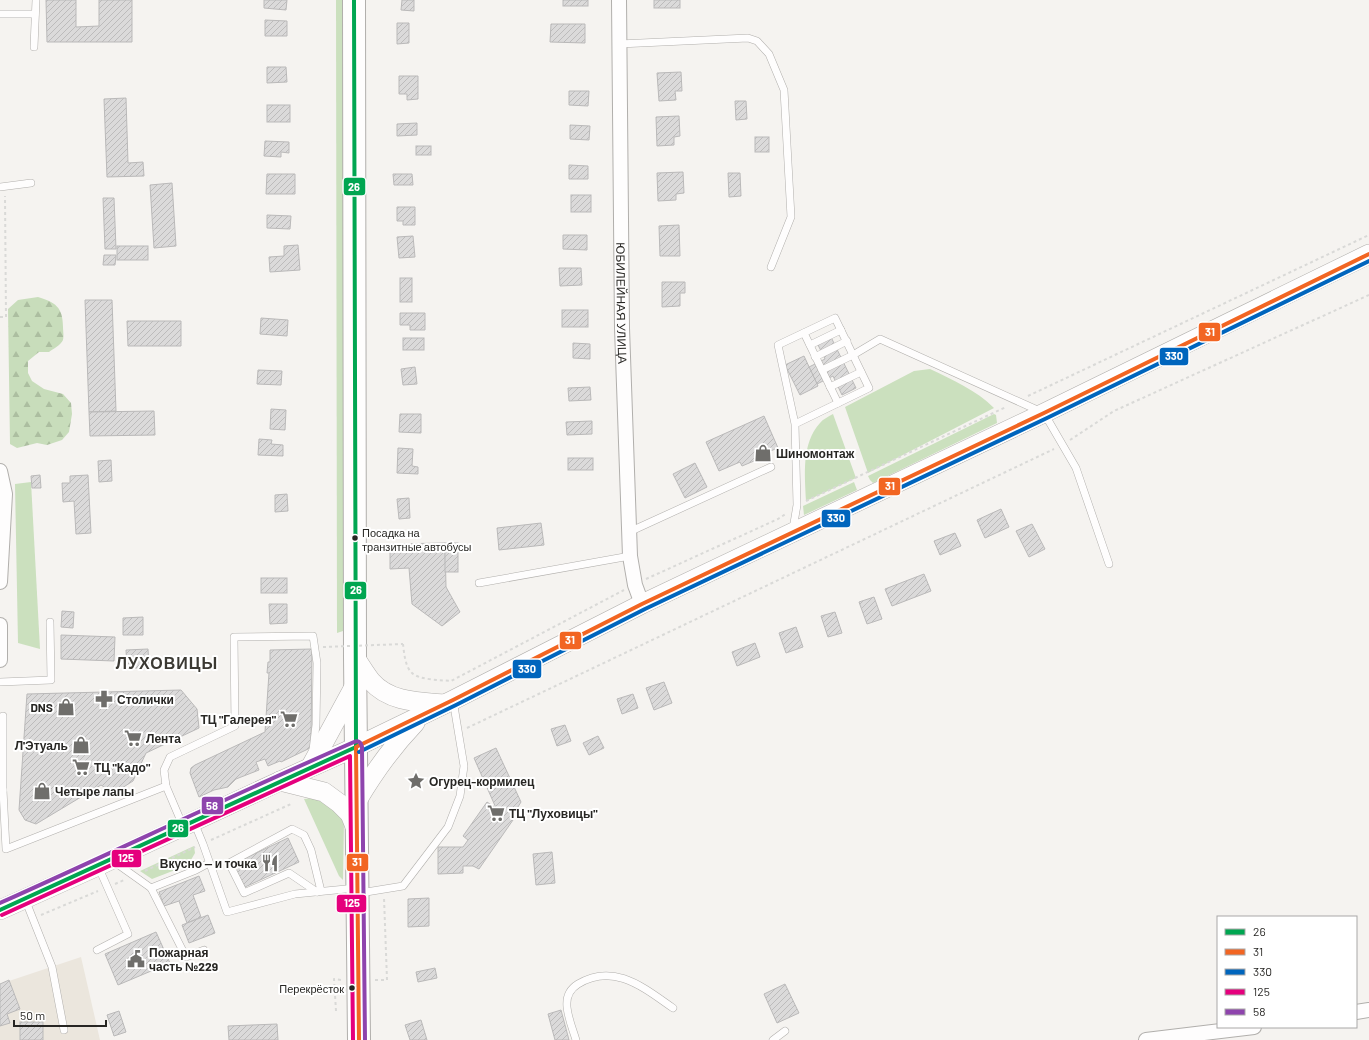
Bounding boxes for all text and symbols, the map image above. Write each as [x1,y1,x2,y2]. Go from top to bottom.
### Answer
line badge: 26 [343,177,366,196]
text: 26 [348,180,360,193]
street label: ЮБИЛЕЙНАЯ УЛИЦА [614,242,630,364]
line badge: 31 [1198,322,1221,342]
text: 31 [1205,325,1215,338]
line badge: 330 [1159,347,1189,366]
text: 330 [1165,349,1183,362]
shop icon: Шиномонтаж [753,443,773,463]
place label: Шиномонтаж [776,446,855,460]
line badge: 31 [878,477,901,496]
text: 31 [885,479,895,492]
line badge: 330 [821,509,851,528]
text: 330 [827,511,845,524]
place label: Посадка на транзитные автобусы [362,526,472,553]
marker: Посадка на транзитные автобусы [350,533,360,543]
line badge: 26 [344,581,367,600]
text: 26 [350,583,362,596]
line badge: 31 [559,631,582,650]
text: 31 [565,633,575,646]
district label: ЛУХОВИЦЫ [116,653,218,672]
line badge: 330 [512,659,542,679]
text: 330 [518,662,536,675]
pharmacy icon: Столички [94,689,114,709]
place label: Столички [117,692,174,706]
shop icon: DNS [56,697,76,717]
place label: DNS [30,700,53,714]
supermarket icon: ТЦ "Галерея" [279,709,299,729]
place label: ТЦ "Галерея" [200,712,277,727]
supermarket icon: Лента [123,728,143,748]
place label: Лента [146,731,181,745]
shop icon: Л'Этуаль [71,735,91,755]
place label: Л'Этуаль [15,738,68,753]
supermarket icon: ТЦ "Кадо" [71,757,91,777]
place label: ТЦ "Кадо" [94,760,151,775]
place icon: Огурец-кормилец [406,771,426,791]
place label: Огурец-кормилец [429,774,535,789]
shop icon: Четыре лапы [32,781,52,801]
place label: Четыре лапы [55,784,134,799]
line badge: 58 [201,796,224,815]
text: 58 [206,799,218,812]
supermarket icon: ТЦ "Луховицы" [486,803,506,823]
place label: ТЦ "Луховицы" [509,806,598,821]
line badge: 26 [167,819,189,838]
text: 26 [172,821,184,834]
line badge: 125 [111,849,142,868]
text: 125 [118,851,134,864]
restaurant icon: Вкусно — и точка [260,853,280,873]
line badge: 31 [346,853,369,872]
text: 31 [352,855,362,868]
place label: Вкусно — и точка [160,856,257,871]
line badge: 125 [336,894,367,913]
text: 125 [344,896,360,909]
legend [1217,916,1357,1028]
text: 26 [1253,924,1266,938]
text: 31 [1253,944,1263,958]
place label: Пожарная часть №229 [149,945,218,973]
public building icon: Пожарная часть №229 [126,949,146,969]
text: 330 [1253,964,1272,978]
place label: Перекрёсток [279,982,344,995]
marker: Перекрёсток [347,983,357,993]
text: 125 [1253,984,1270,998]
scale bar [14,1002,106,1028]
text: 58 [1253,1004,1265,1018]
text: 50 m [20,1008,45,1022]

